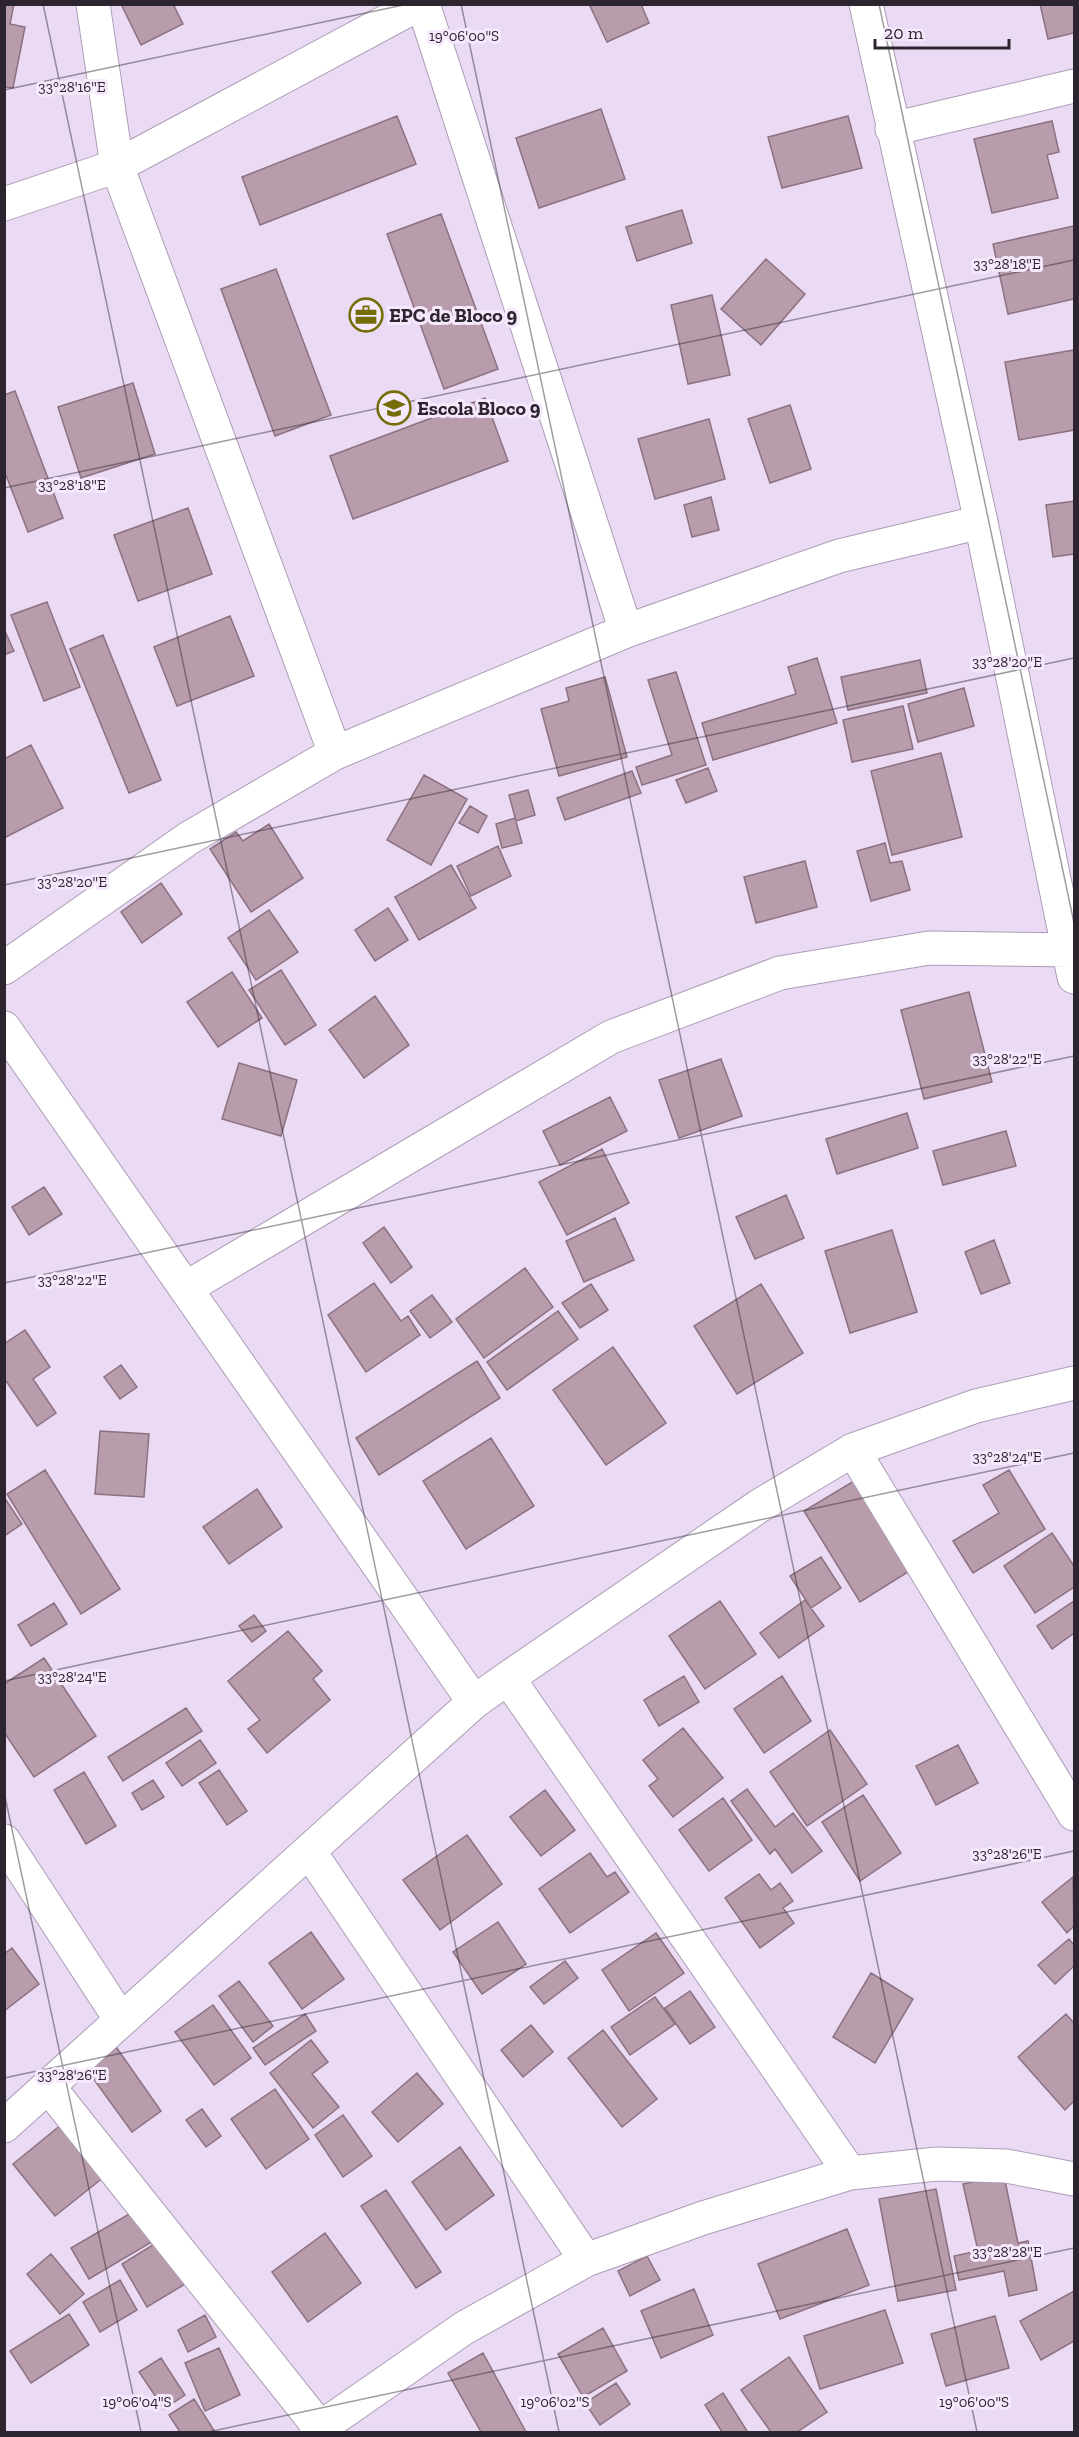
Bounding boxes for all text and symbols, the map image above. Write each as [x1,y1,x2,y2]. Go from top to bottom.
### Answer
scale bar [875,12,1008,50]
text: 20 m [884,22,924,44]
text: 19°06'00"S [429,27,499,45]
text: 33°28'16"E [38,78,106,96]
text: 33°28'18"E [973,255,1041,273]
office icon: EPC de Bloco 9 [348,297,384,333]
place label: EPC de Bloco 9 [389,303,517,327]
school or university icon: Escola Bloco 9 [376,390,412,426]
place label: Escola Bloco 9 [417,396,541,420]
text: 33°28'18"E [38,476,106,494]
text: 33°28'20"E [972,653,1042,671]
text: 33°28'20"E [37,873,107,891]
text: 33°28'22"E [972,1050,1042,1068]
text: 33°28'22"E [37,1271,107,1289]
text: 33°28'24"E [972,1448,1042,1466]
text: 33°28'24"E [37,1668,107,1686]
text: 33°28'26"E [972,1845,1042,1863]
text: 33°28'26"E [37,2066,107,2084]
text: 33°28'28"E [972,2243,1042,2261]
text: 19°06'04"S [102,2393,172,2411]
text: 19°06'02"S [520,2393,590,2411]
text: 19°06'00"S [939,2393,1009,2411]

